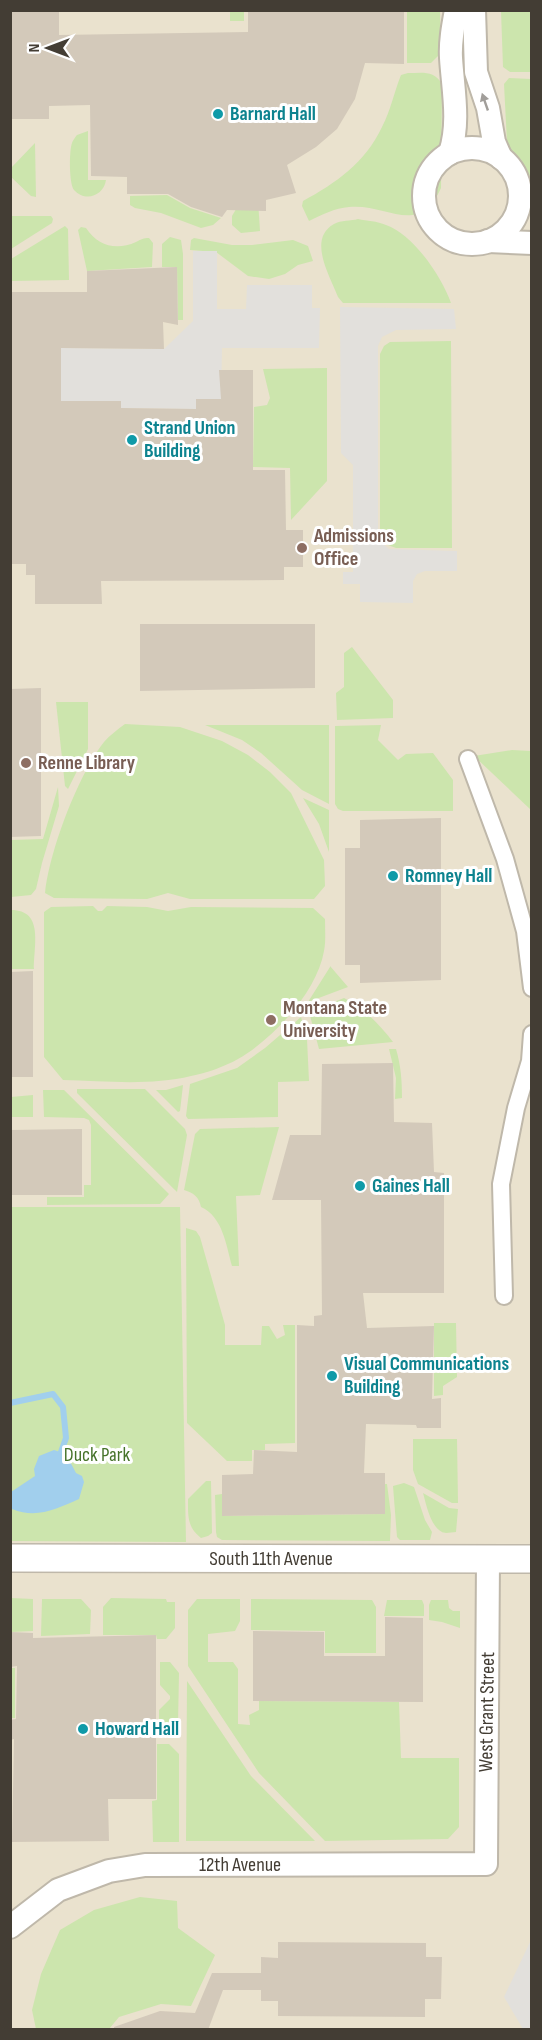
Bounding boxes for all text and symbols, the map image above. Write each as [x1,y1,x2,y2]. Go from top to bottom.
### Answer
north arrow [18,18,78,78]
text: N [25,44,44,52]
one-way arrow [480,92,489,110]
place label: Barnard Hall [230,102,316,126]
marker: Barnard Hall [211,107,225,121]
place label: Strand Union Building [144,416,235,463]
marker: Strand Union Building [125,433,139,447]
place label: Admissions Office [313,524,394,571]
marker: Admissions Office [295,541,309,555]
place label: Renne Library [38,751,136,775]
marker: Renne Library [19,756,33,770]
place label: Romney Hall [405,864,492,888]
marker: Romney Hall [386,869,400,883]
place label: Montana State University [283,996,387,1043]
marker: Montana State University [264,1013,278,1027]
place label: Gaines Hall [372,1174,450,1198]
marker: Gaines Hall [353,1179,367,1193]
place label: Visual Communications Building [344,1352,509,1399]
marker: Visual Communications Building [325,1369,339,1383]
park label: Duck Park [64,1443,130,1467]
street label: South 11th Avenue [209,1547,333,1571]
street label: West Grant Street [474,1652,500,1772]
place label: Howard Hall [95,1717,179,1741]
marker: Howard Hall [76,1722,90,1736]
street label: 12th Avenue [199,1853,281,1877]

